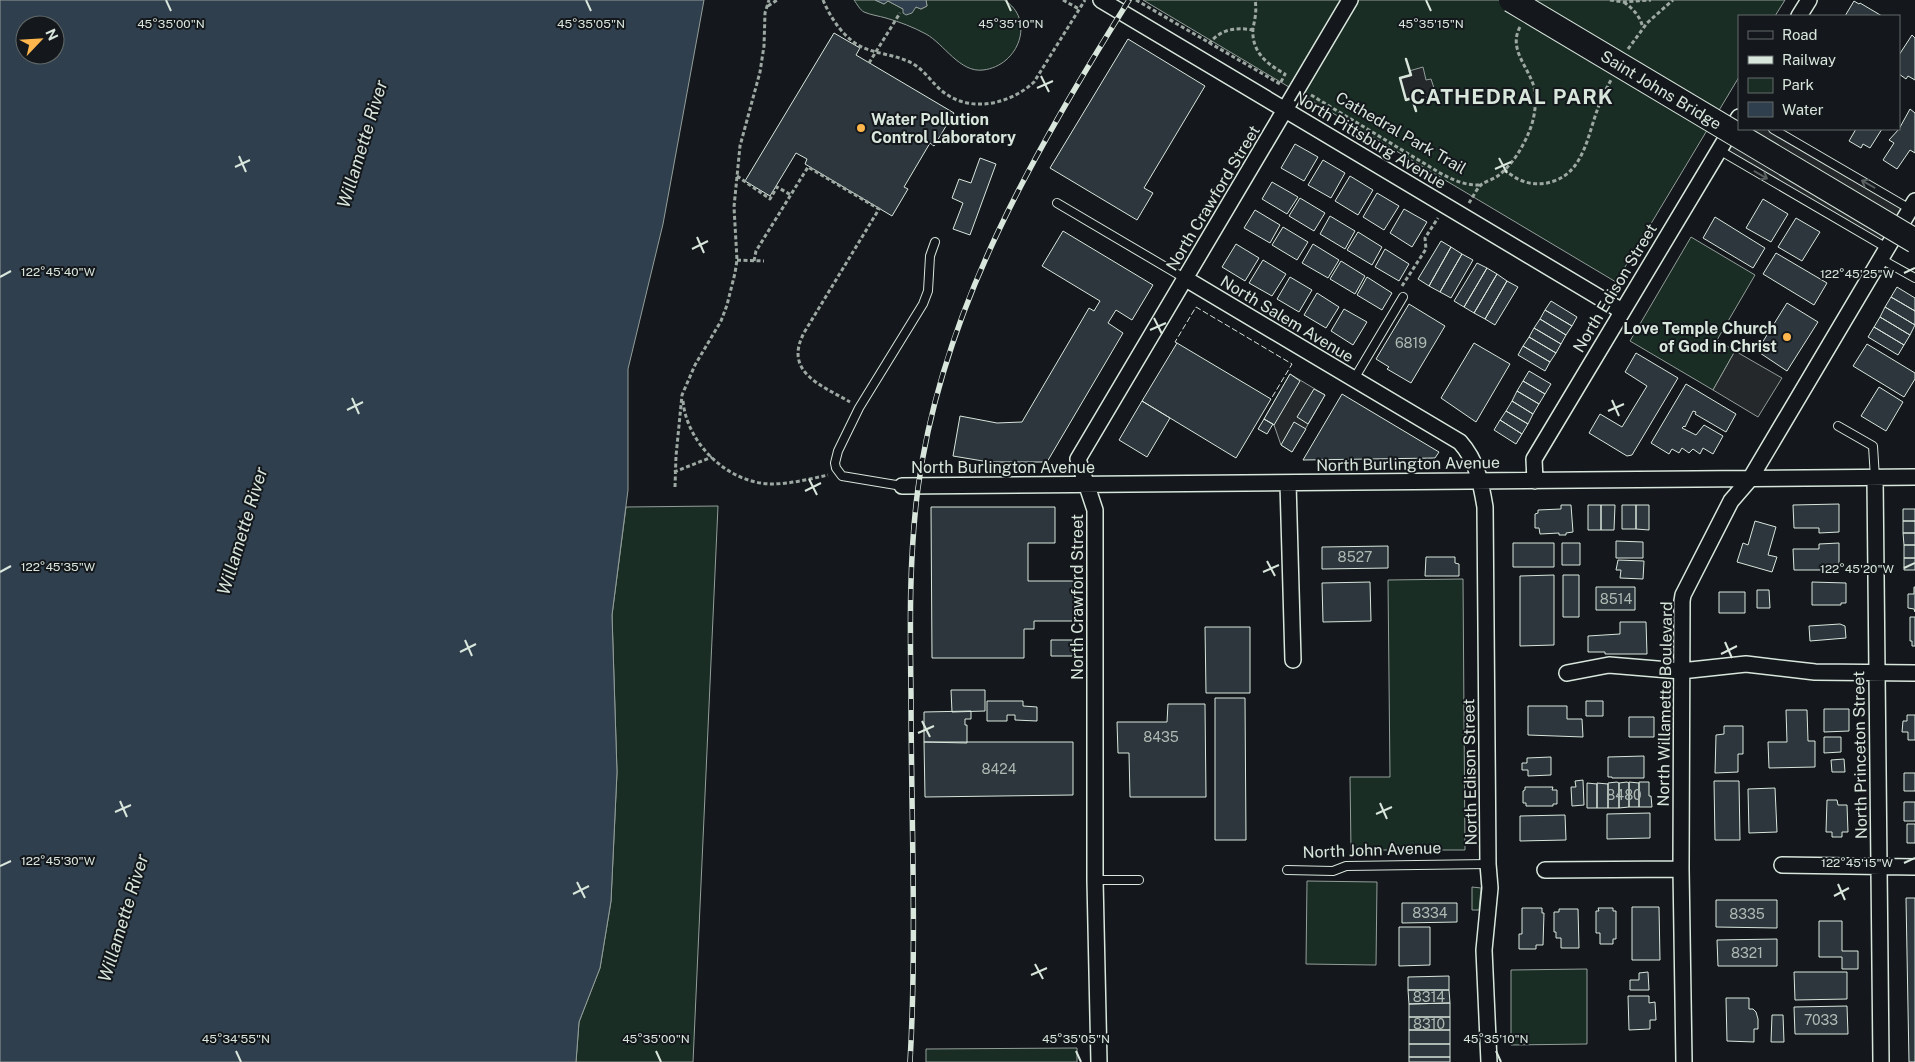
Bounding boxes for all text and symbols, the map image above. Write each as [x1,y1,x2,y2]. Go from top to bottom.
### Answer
north arrow [15,15,65,65]
legend [1738,15,1900,130]
text: 45°35'00"N [137,17,205,31]
text: 45°35'05"N [557,17,625,31]
text: 45°35'10"N [978,17,1044,31]
text: 45°35'15"N [1398,17,1464,31]
text: N [42,26,61,43]
text: Road [1782,26,1818,43]
street label: Saint Johns Bridge [1597,46,1725,134]
text: Railway [1782,51,1836,68]
text: Park [1782,76,1814,93]
water label: Willamette River [333,77,391,211]
district label: CATHEDRAL PARK [1410,84,1614,109]
street label: North Pittsburg Avenue [1291,87,1449,193]
street label: Cathedral Park Trail [1332,88,1470,178]
text: Water [1782,101,1824,118]
place label: Water Pollution Control Laboratory [871,110,1016,147]
marker: Water Pollution Control Laboratory [855,122,867,134]
street label: North Crawford Street [1162,122,1264,274]
one-way arrow [1753,170,1767,180]
one-way arrow [1862,179,1876,189]
street label: North Edison Street [1569,220,1661,356]
text: 122°45'40"W [21,265,96,279]
text: 122°45'25"W [1820,267,1895,281]
street label: North Salem Avenue [1217,272,1357,366]
place label: Love Temple Church of God in Christ [1623,319,1777,356]
marker: Love Temple Church of God in Christ [1781,331,1793,343]
house number: 6819 [1395,335,1427,351]
street label: North Burlington Avenue [1316,453,1500,475]
street label: North Burlington Avenue [911,458,1095,477]
water label: Willamette River [213,464,271,598]
street label: North Crawford Street [1068,514,1087,680]
house number: 8527 [1338,549,1372,565]
text: 122°45'35"W [21,560,96,574]
text: 122°45'20"W [1820,562,1894,576]
house number: 8514 [1600,591,1632,607]
street label: North Willamette Boulevard [1654,601,1676,807]
street label: North Princeton Street [1849,671,1871,839]
street label: North Edison Street [1459,698,1481,846]
house number: 8435 [1143,729,1179,745]
house number: 8424 [982,761,1017,777]
house number: 8480 [1606,787,1642,803]
street label: North John Avenue [1302,838,1442,862]
water label: Willamette River [94,851,152,985]
text: 122°45'30"W [21,854,96,868]
text: 122°45'15"W [1821,856,1894,870]
house number: 8334 [1412,905,1448,921]
house number: 8335 [1729,906,1765,922]
house number: 8321 [1731,945,1763,961]
house number: 8314 [1413,989,1445,1005]
house number: 7033 [1804,1012,1838,1028]
house number: 8310 [1413,1016,1445,1032]
text: 45°34'55"N [202,1032,270,1046]
text: 45°35'00"N [622,1032,690,1046]
text: 45°35'05"N [1042,1032,1110,1046]
text: 45°35'10"N [1463,1032,1529,1046]

